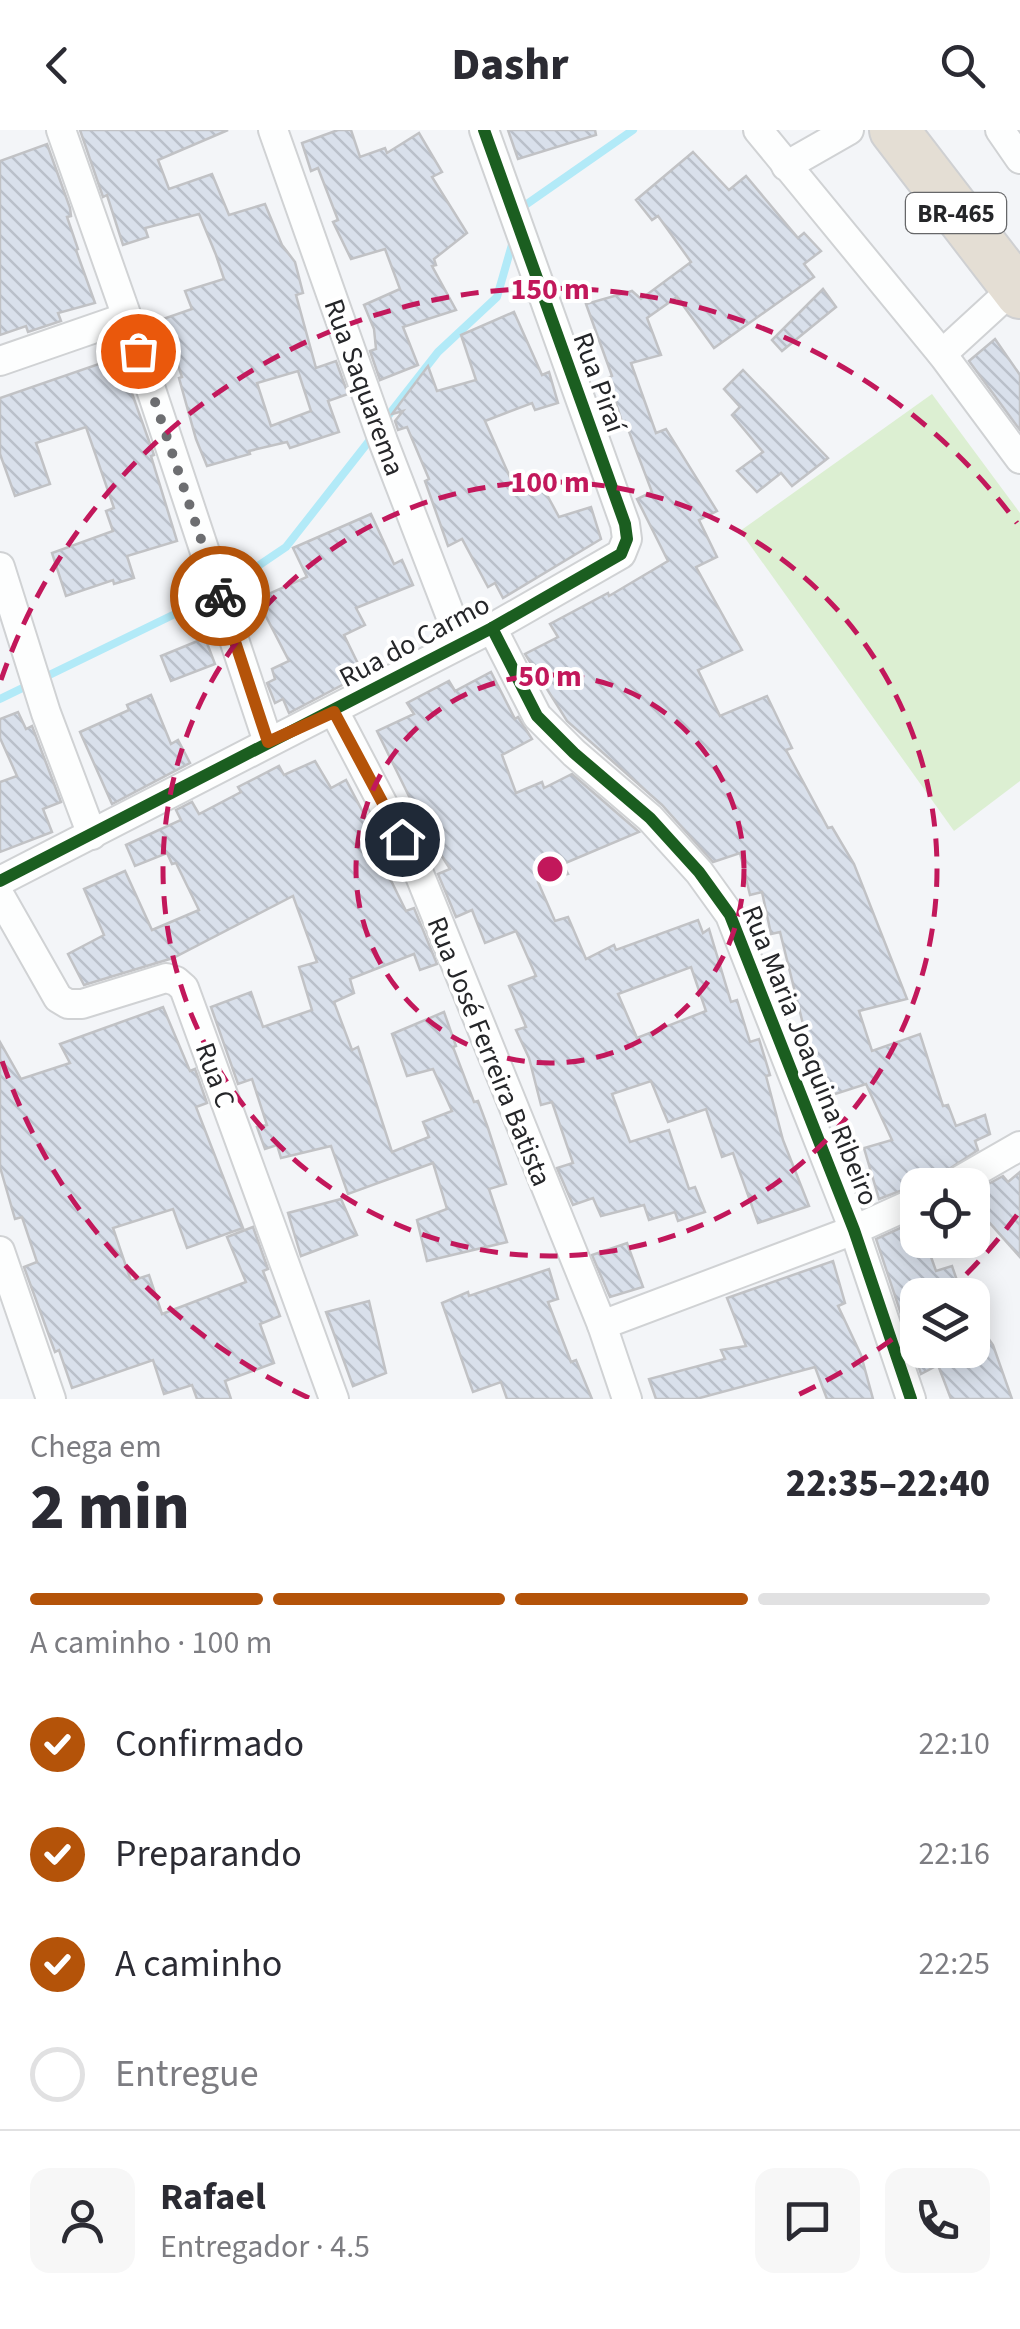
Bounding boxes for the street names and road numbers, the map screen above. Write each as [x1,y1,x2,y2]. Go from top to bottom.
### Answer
road number: BR-465 [906,193,1006,233]
street label: Rua Saquarema [314,293,415,481]
street label: Rua Piraí [563,327,636,439]
street label: Rua do Carmo [332,584,497,697]
street label: Rua Maria Joaquina Ribeiro [732,899,889,1211]
street label: Rua José Ferreira Batista [417,911,561,1192]
street label: Rua C [185,1037,245,1114]

